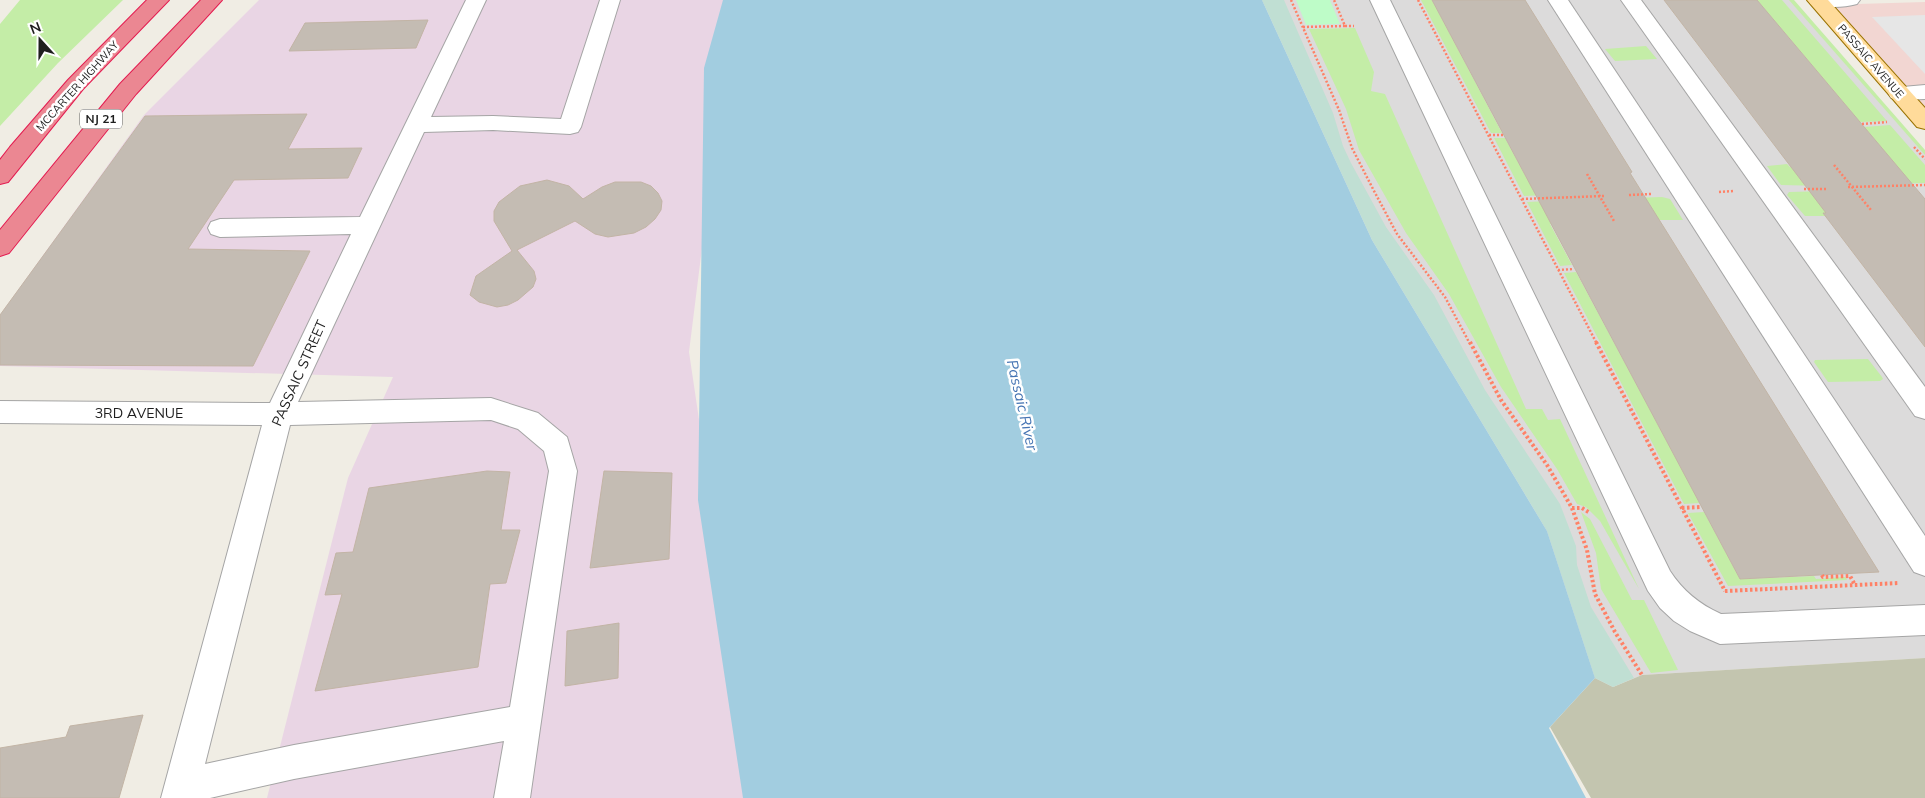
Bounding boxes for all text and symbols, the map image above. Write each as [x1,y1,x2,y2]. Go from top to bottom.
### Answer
north arrow [15,15,65,65]
text: N [27,18,44,38]
street label: PASSAIC AVENUE [1835,21,1907,101]
street label: MCCARTER HIGHWAY [33,38,121,134]
road number: NJ 21 [80,110,122,128]
street label: PASSAIC STREET [268,317,331,429]
water label: Passaic River [1003,358,1042,453]
street label: 3RD AVENUE [95,404,183,422]

